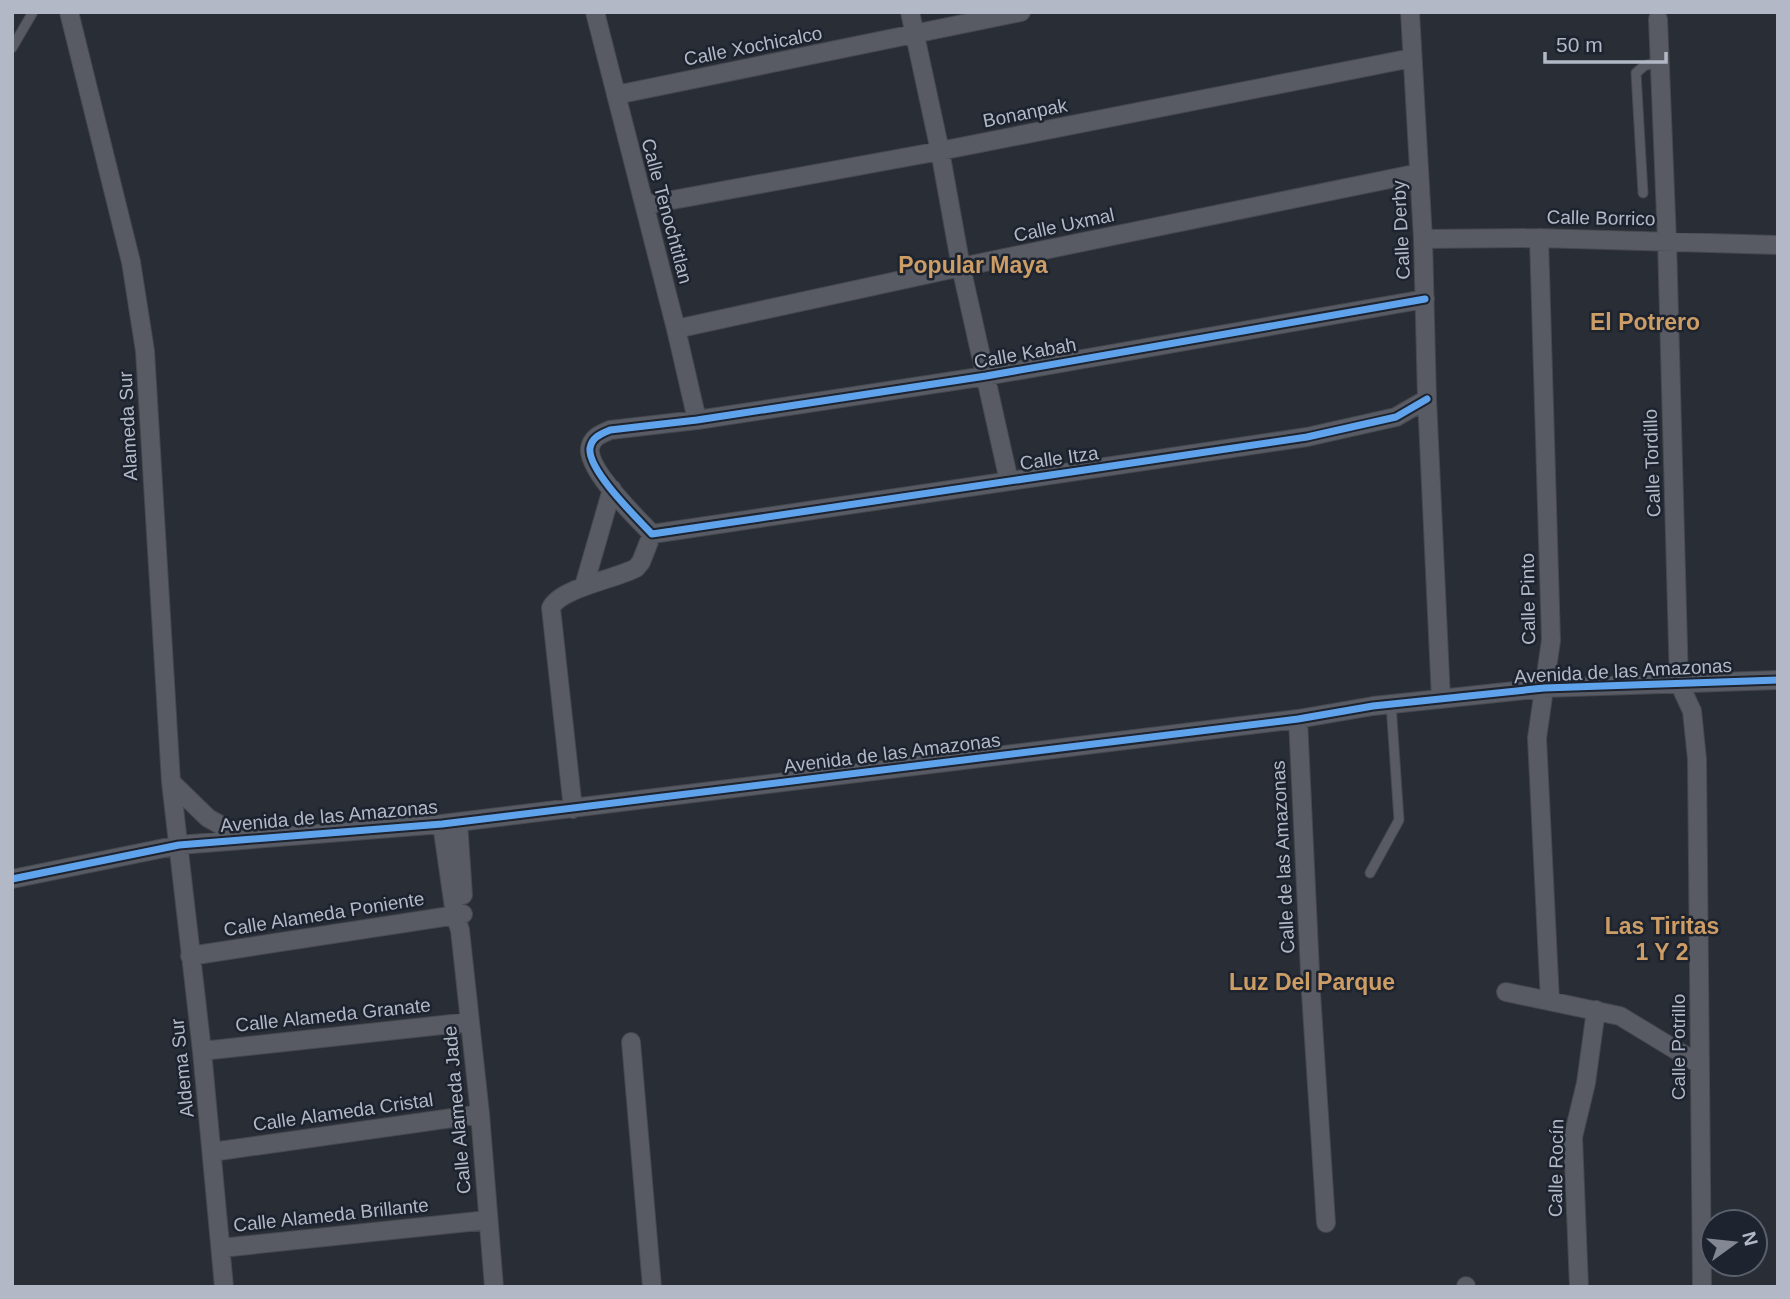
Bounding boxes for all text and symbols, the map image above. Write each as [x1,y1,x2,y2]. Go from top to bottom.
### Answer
scale bar [1545,21,1666,65]
street label: Calle Xochicalco [682,22,824,70]
text: 50 m [1556,33,1603,56]
street label: Bonanpak [981,94,1069,131]
street label: Calle Tenochtitlan [637,136,697,286]
street label: Calle Derby [1388,179,1414,280]
street label: Calle Uxmal [1012,204,1116,246]
street label: Calle Borrico [1546,207,1656,229]
district label: Popular Maya [898,252,1048,278]
district label: El Potrero [1590,309,1700,335]
street label: Calle Kabah [972,334,1078,372]
street label: Alameda Sur [115,370,141,481]
street label: Calle Tordillo [1640,408,1664,518]
street label: Calle Itza [1018,442,1100,474]
street label: Calle Pinto [1517,553,1539,645]
street label: Avenida de las Amazonas [1513,655,1733,687]
street label: Avenida de las Amazonas [782,729,1002,777]
street label: Calle de las Amazonas [1267,760,1299,954]
street label: Avenida de las Amazonas [219,796,439,836]
street label: Calle Alameda Poniente [222,888,426,940]
district label: Las Tiritas 1 Y 2 [1605,913,1719,965]
district label: Luz Del Parque [1229,969,1395,995]
street label: Calle Alameda Granate [234,994,432,1036]
street label: Calle Potrillo [1668,994,1689,1100]
street label: Aldema Sur [166,1017,198,1118]
street label: Calle Alameda Jade [439,1025,475,1195]
street label: Calle Alameda Cristal [252,1089,434,1135]
street label: Calle Rocín [1545,1119,1567,1217]
street label: Calle Alameda Brillante [232,1194,430,1236]
north arrow [1699,1208,1769,1278]
text: N [1738,1229,1762,1248]

